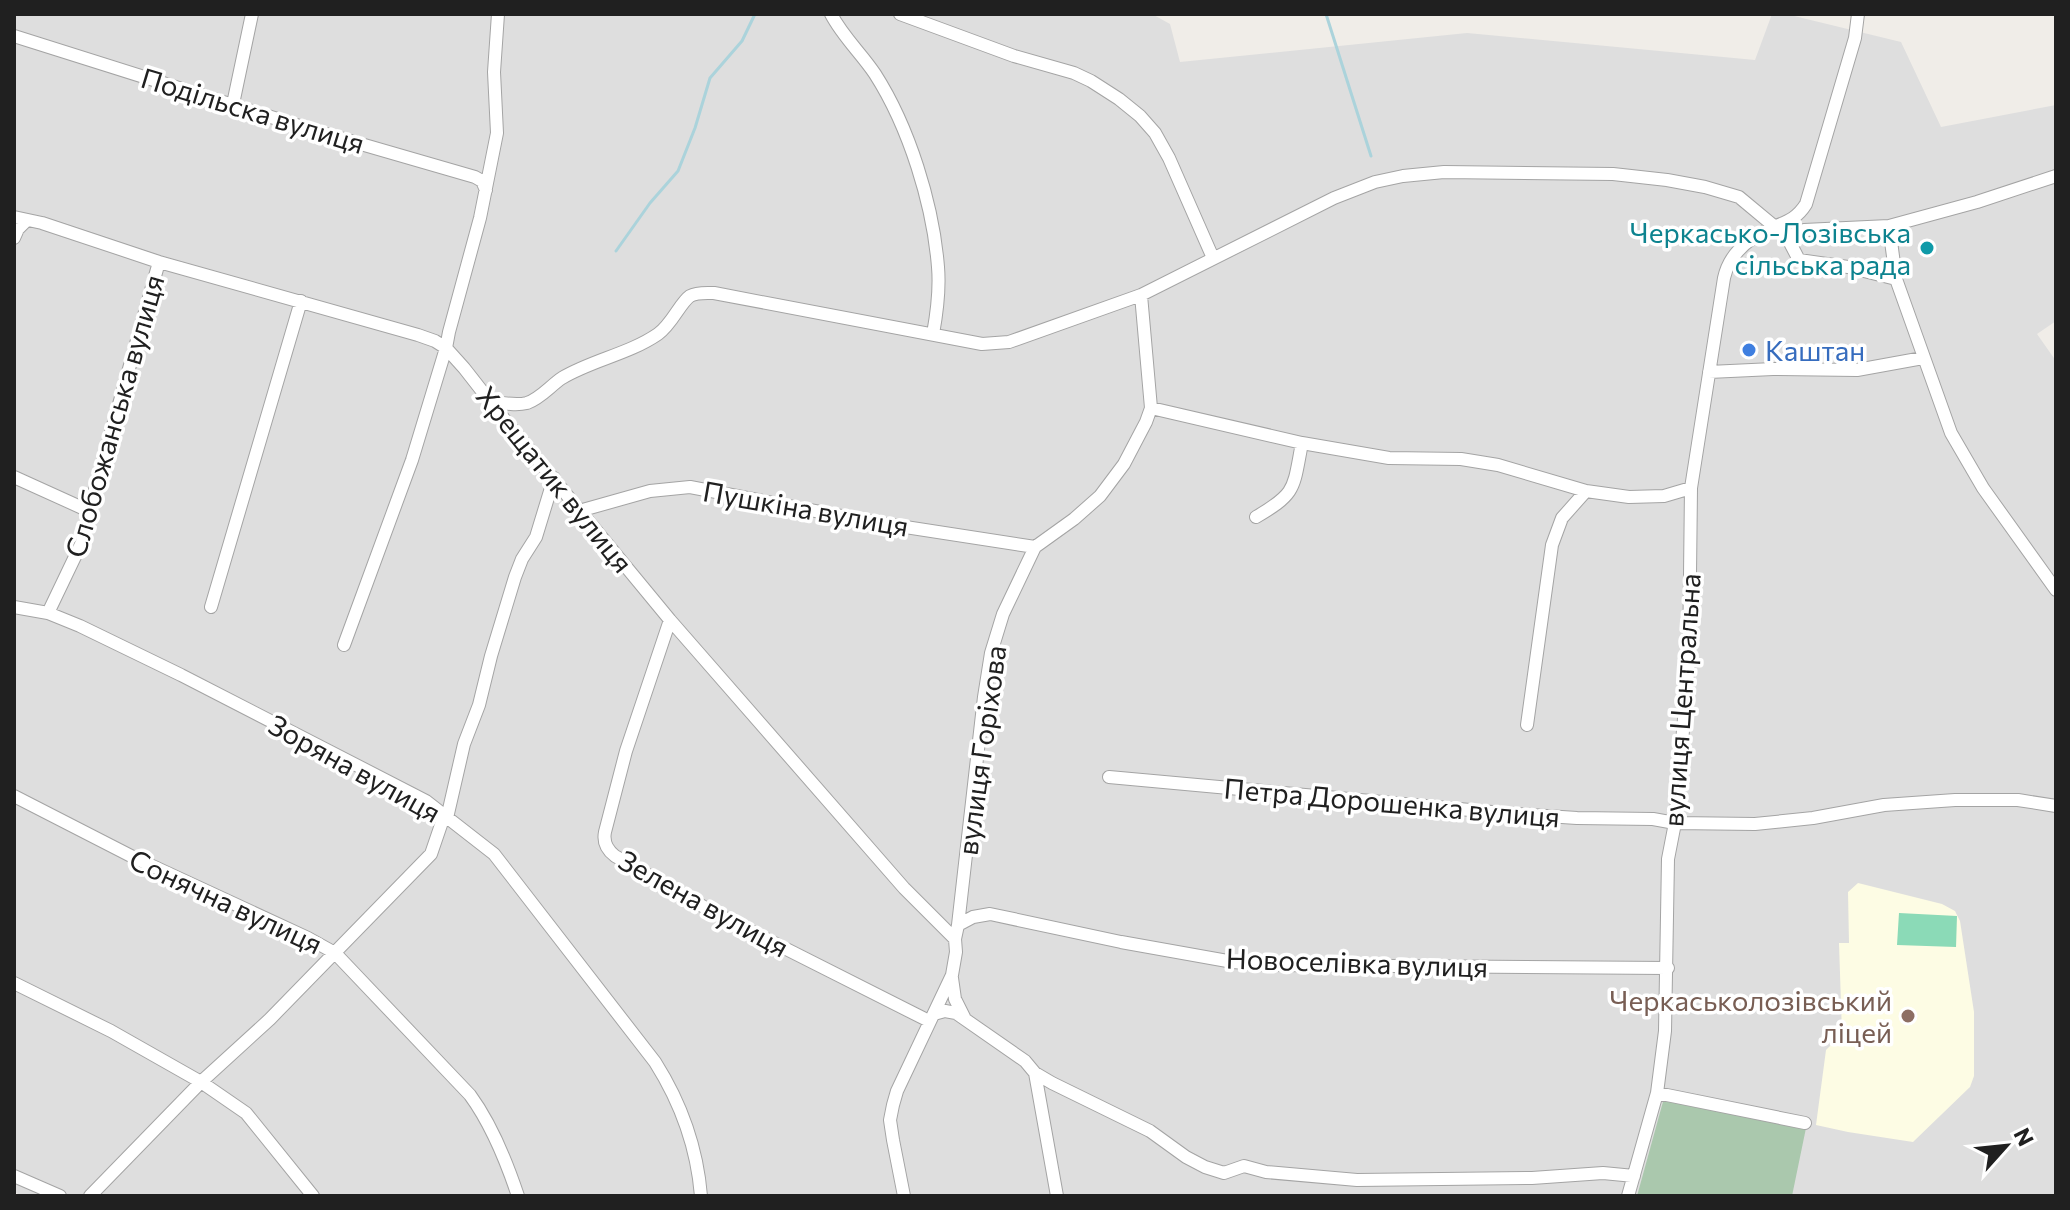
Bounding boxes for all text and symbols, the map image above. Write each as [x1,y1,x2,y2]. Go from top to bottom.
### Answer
street label: Подільска вулиця [137,60,369,160]
place label: Черкасько-Лозівська сільська рада [1630,215,1911,281]
marker: Черкасько-Лозівська сільська рада [1918,239,1936,257]
street label: Слобожанська вулиця [57,271,171,561]
place label: Каштан [1765,333,1865,367]
marker: Каштан [1740,341,1758,359]
street label: Хрещатик вулиця [470,379,640,579]
street label: Пушкіна вулиця [701,473,911,543]
street label: вулиця Центральна [1655,572,1707,828]
street label: вулиця Горіхова [949,643,1013,857]
street label: Зоряна вулиця [263,707,447,829]
street label: Петра Дорошенка вулиця [1223,770,1561,834]
street label: Сонячна вулиця [124,841,328,961]
street label: Зелена вулиця [613,842,795,964]
street label: Новоселівка вулиця [1225,940,1489,984]
place label: Черкаськолозівський ліцей [1610,983,1892,1049]
marker: Черкаськолозівський ліцей [1899,1007,1917,1025]
north arrow [1966,1106,2046,1186]
text: N [2008,1123,2040,1150]

